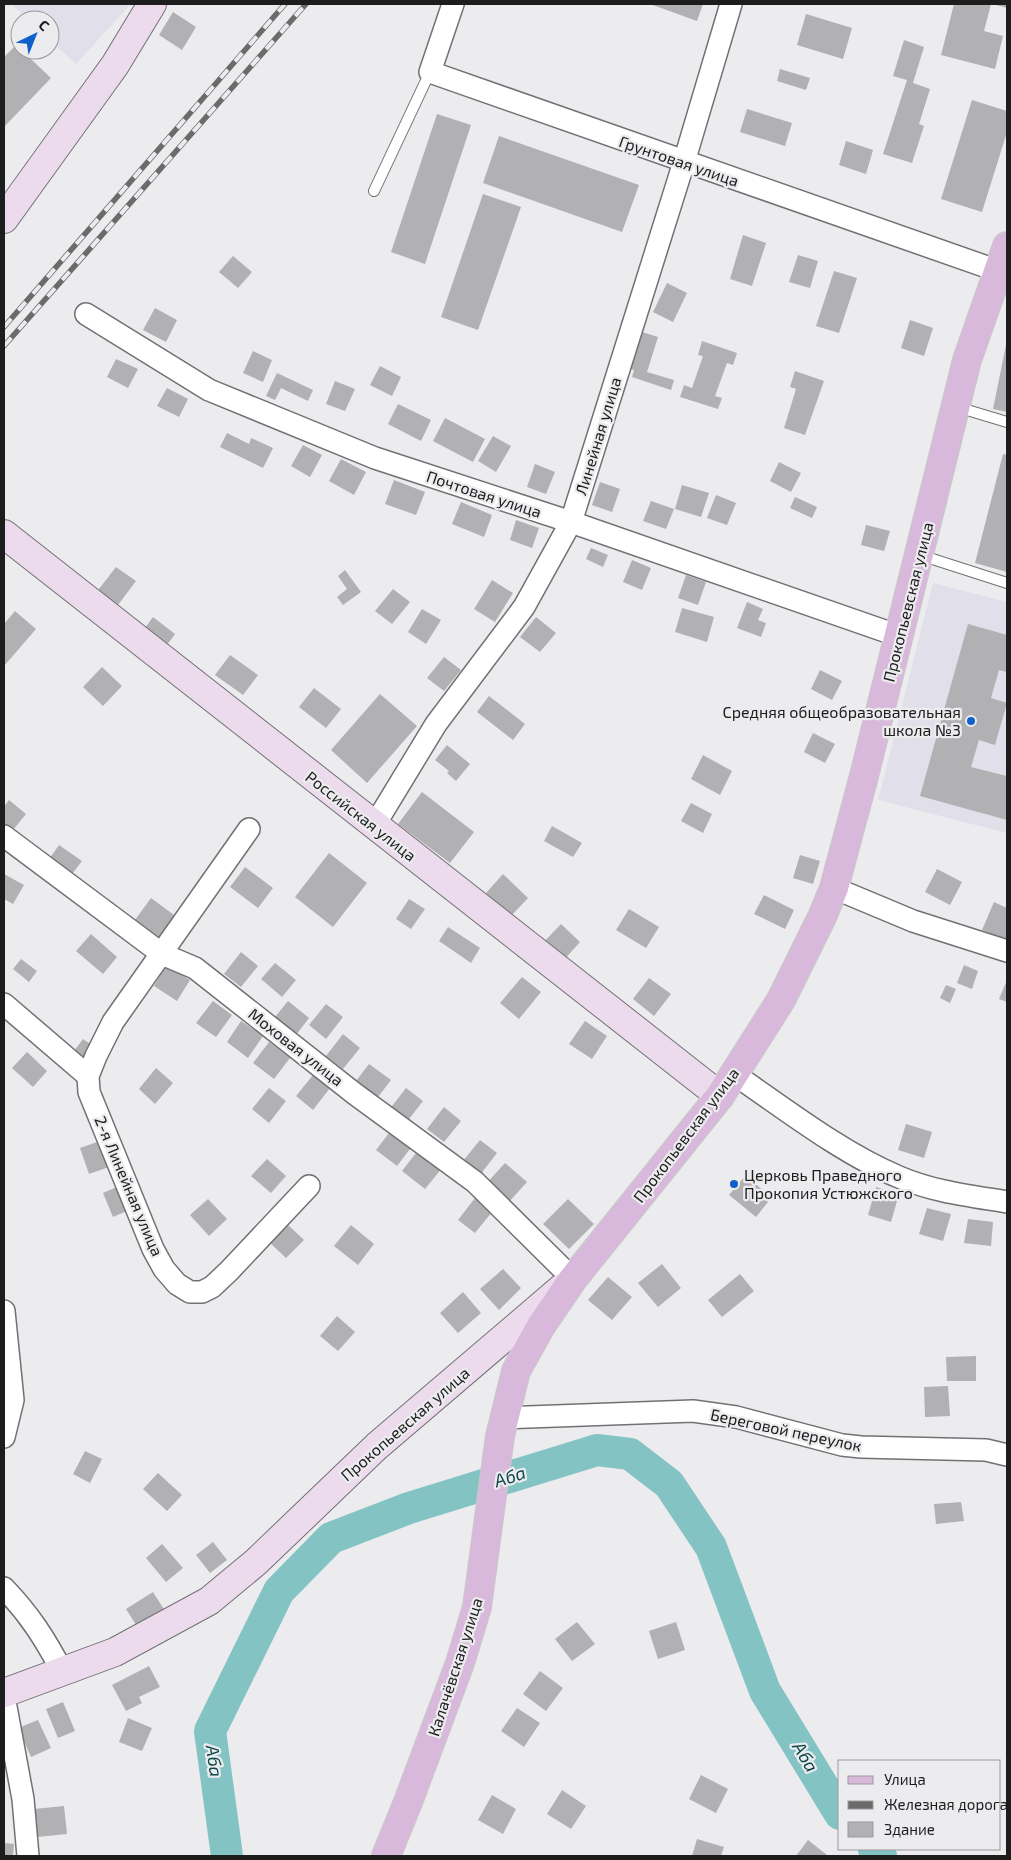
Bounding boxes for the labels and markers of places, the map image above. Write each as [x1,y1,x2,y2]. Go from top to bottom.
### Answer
place label: Средняя общеобразовательная школа №3 [723,702,961,739]
marker: Средняя общеобразовательная школа №3 [965,715,977,727]
place label: Церковь Праведного Прокопия Устюжского [744,1165,913,1202]
marker: Церковь Праведного Прокопия Устюжского [728,1178,740,1190]

